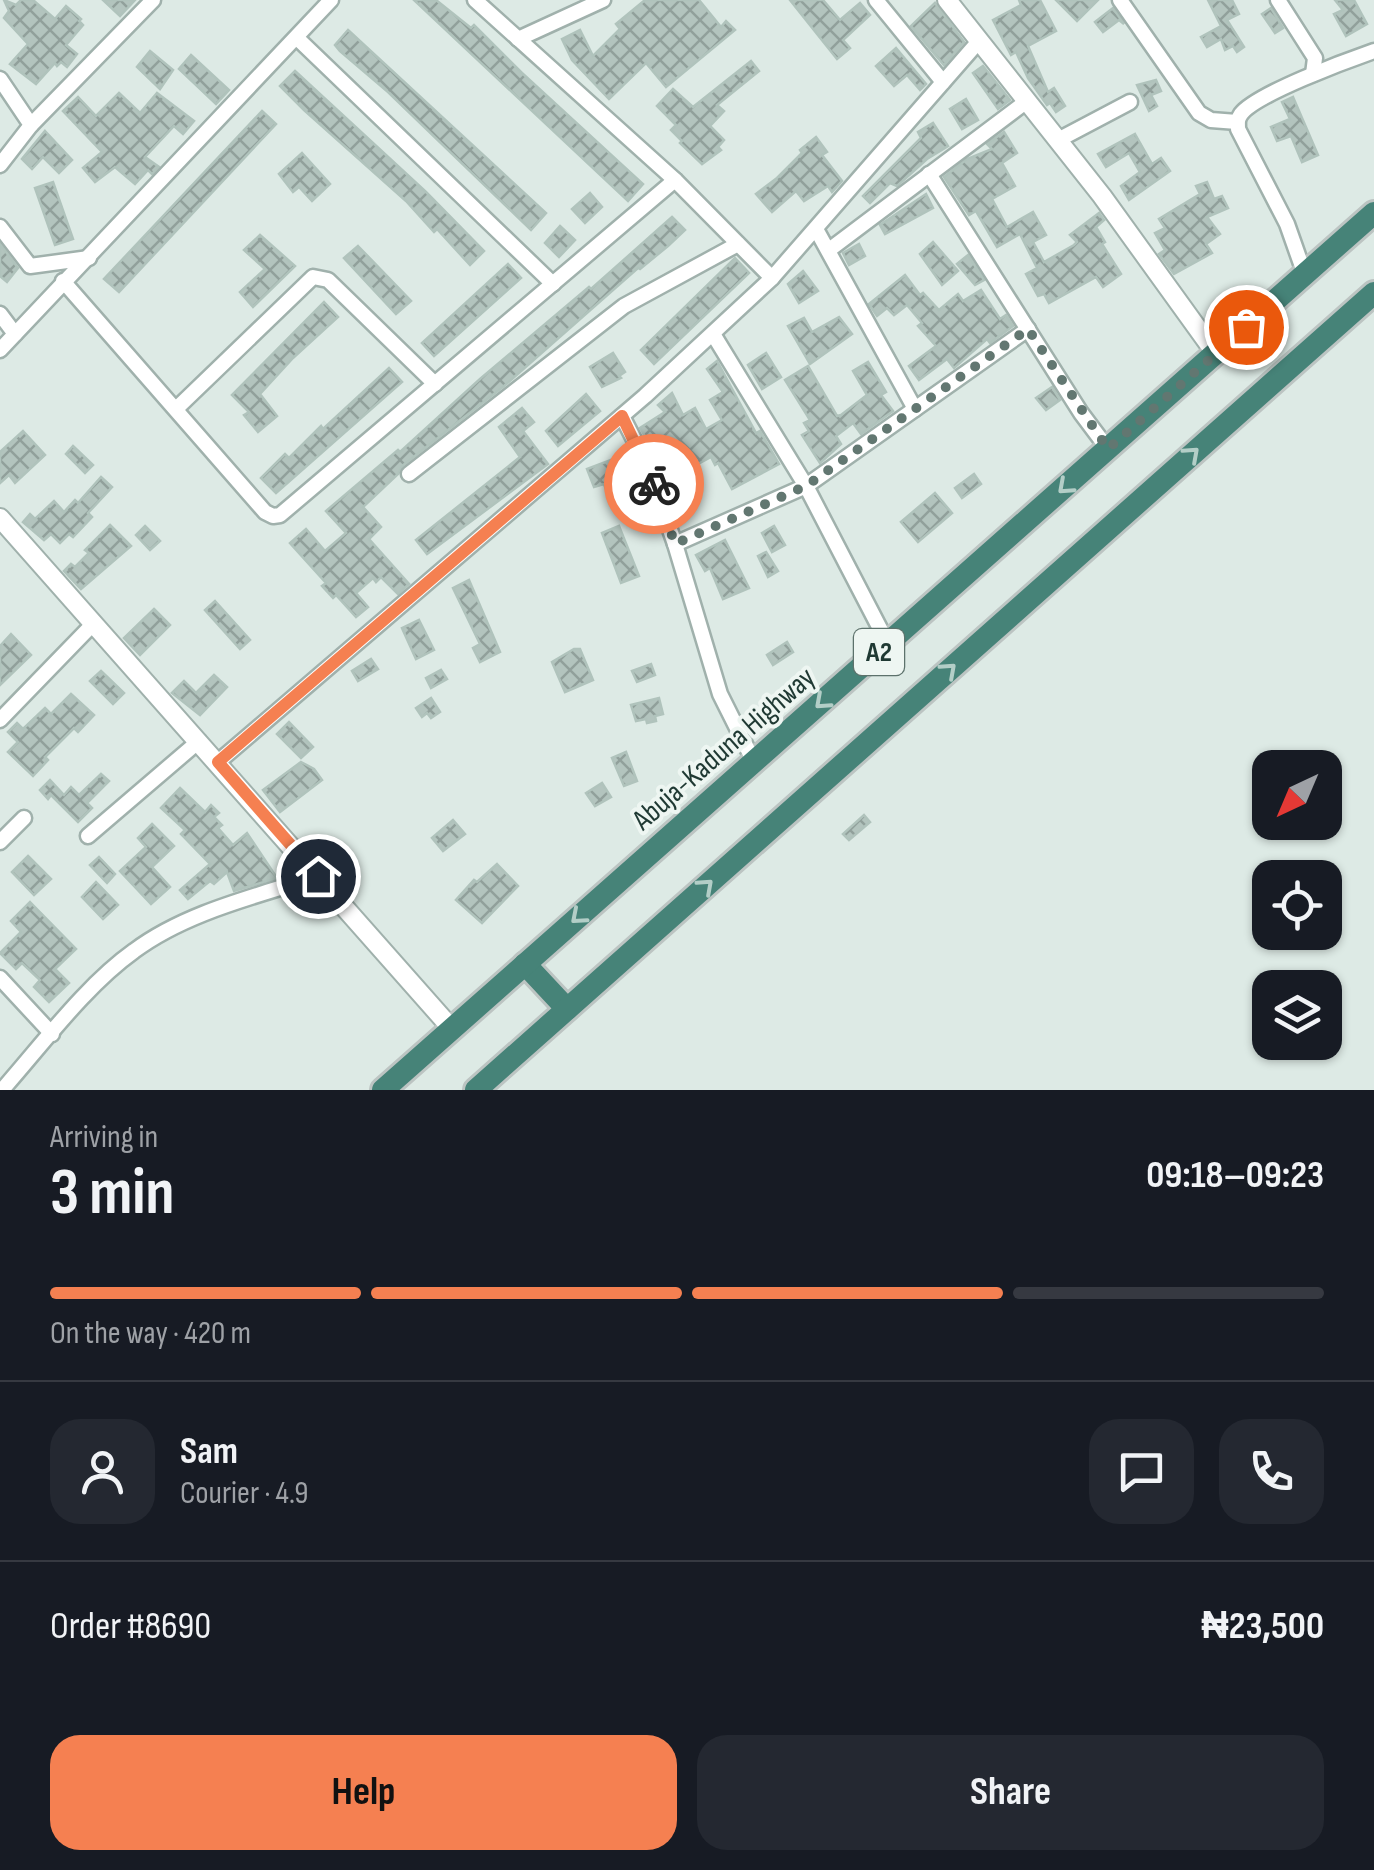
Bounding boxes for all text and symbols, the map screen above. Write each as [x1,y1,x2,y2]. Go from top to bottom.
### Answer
pin [1204,285,1289,370]
icon: bag [1219,300,1274,355]
courier [604,434,704,534]
one-way arrow [1180,448,1199,466]
icon: bike [627,457,682,512]
one-way arrow [1058,475,1077,493]
road number: A2 [854,629,904,675]
street label: Abuja-Kaduna Highway [625,660,823,839]
one-way arrow [937,664,956,682]
one-way arrow [815,691,834,709]
north arrow [1252,750,1342,840]
map controls [1252,750,1342,1060]
pin [276,834,361,919]
icon: home [291,849,346,904]
button: locate [1252,860,1342,950]
one-way arrow [694,879,713,897]
one-way arrow [571,906,590,924]
button: layers [1252,970,1342,1060]
text: Arriving in [50,1118,158,1157]
text: 09:18–09:23 [1146,1153,1324,1198]
text: 3 min [50,1155,174,1233]
text: On the way · 420 m [50,1314,251,1353]
button: person [50,1419,155,1524]
button: chat [1089,1419,1194,1524]
button: phone [1219,1419,1324,1524]
text: Sam [180,1429,238,1474]
text: Courier · 4.9 [180,1474,308,1513]
text: Order #8690 [50,1604,211,1649]
text: ₦23,500 [1201,1604,1324,1649]
button: Help [50,1735,677,1850]
button: Share [697,1735,1324,1850]

